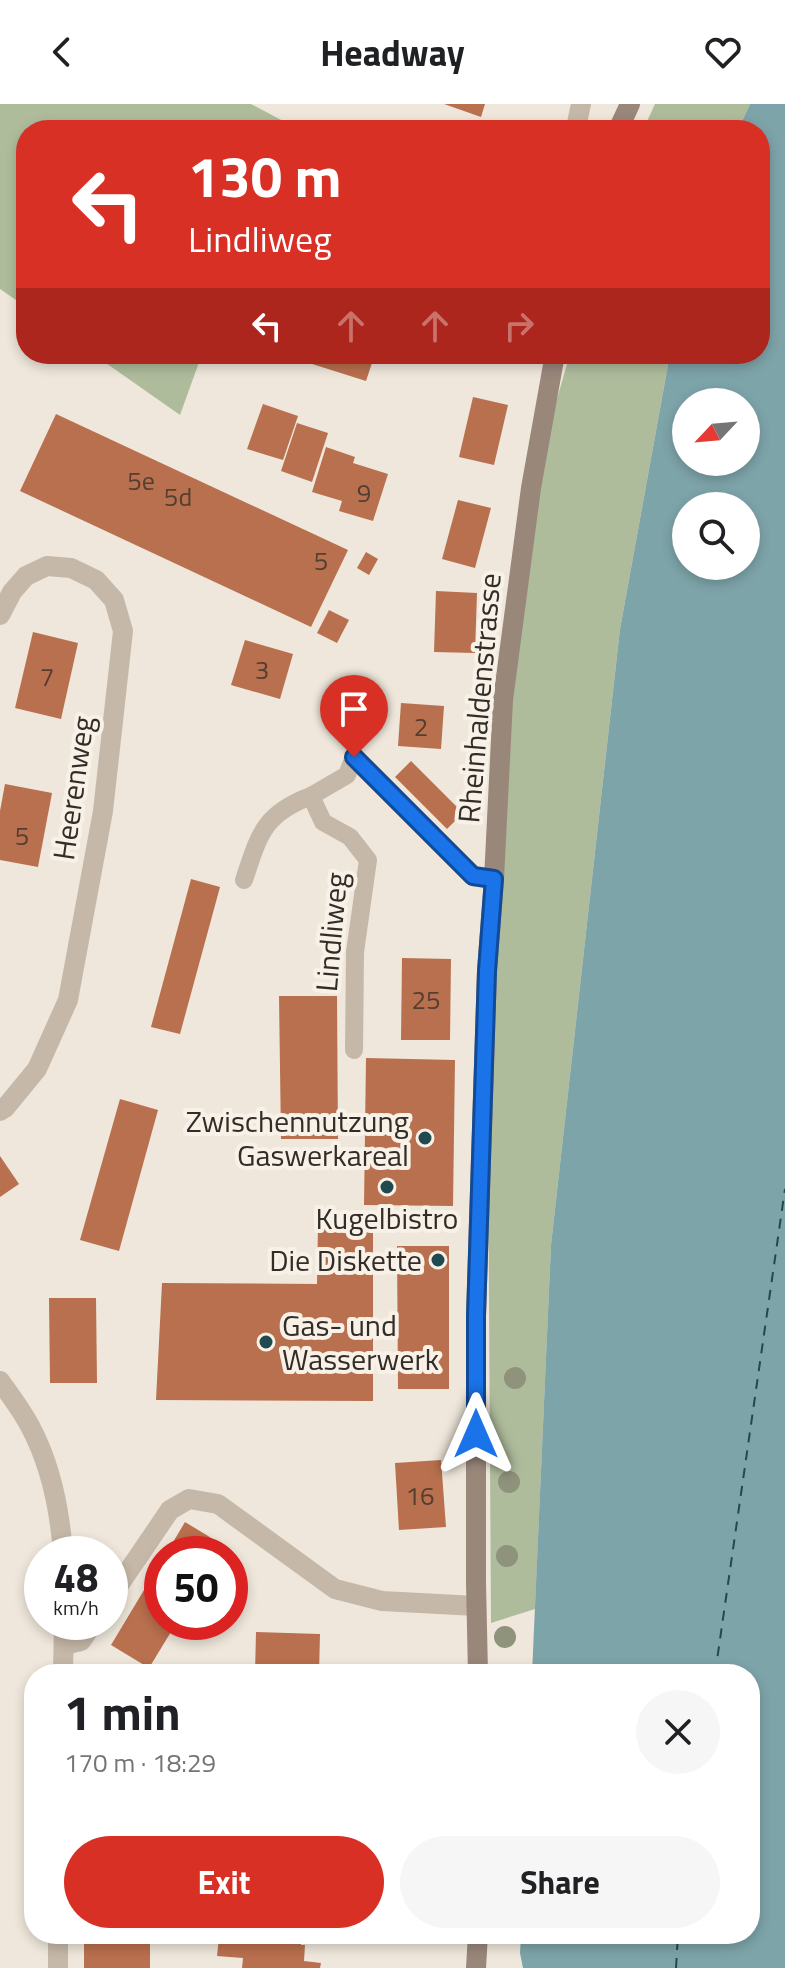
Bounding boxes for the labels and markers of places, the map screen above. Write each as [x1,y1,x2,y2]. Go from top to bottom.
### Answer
pin [320,675,388,757]
place label: Zwischennutzung Gaswerkareal [186,1098,409,1178]
marker: Zwischennutzung Gaswerkareal [416,1129,434,1147]
marker: Kugelbistro [378,1178,396,1196]
place label: Kugelbistro [316,1195,458,1241]
place label: Die Diskette [269,1237,422,1283]
marker: Die Diskette [429,1251,447,1269]
place label: Gas- und Wasserwerk [282,1302,439,1382]
marker: Gas- und Wasserwerk [257,1333,275,1351]

